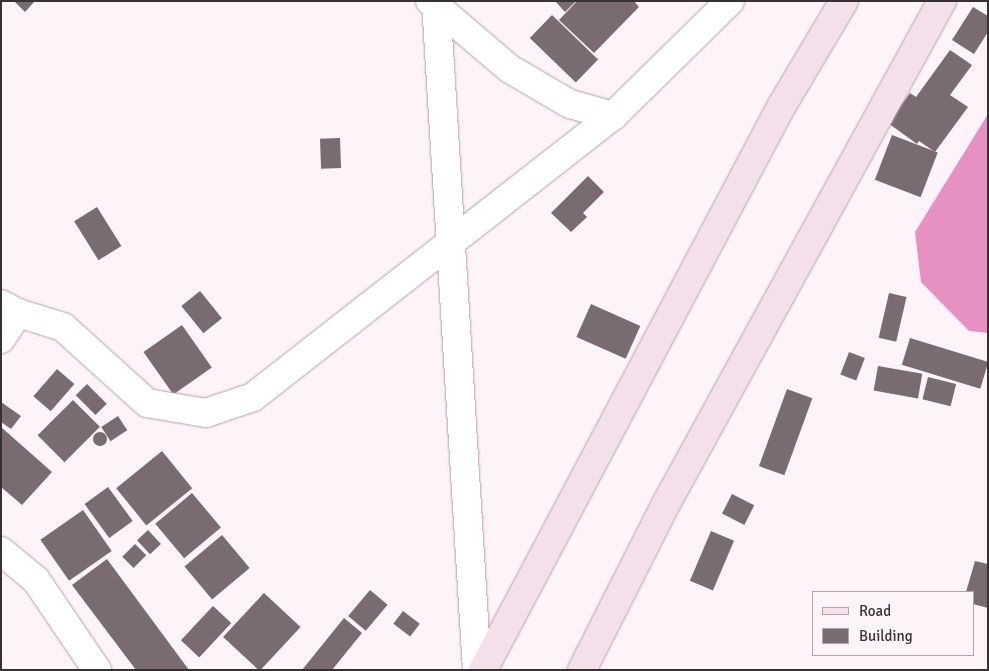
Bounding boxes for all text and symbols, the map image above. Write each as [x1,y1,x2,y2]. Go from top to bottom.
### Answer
legend [812,591,974,656]
text: Road [859,602,891,620]
text: Building [859,627,913,645]

